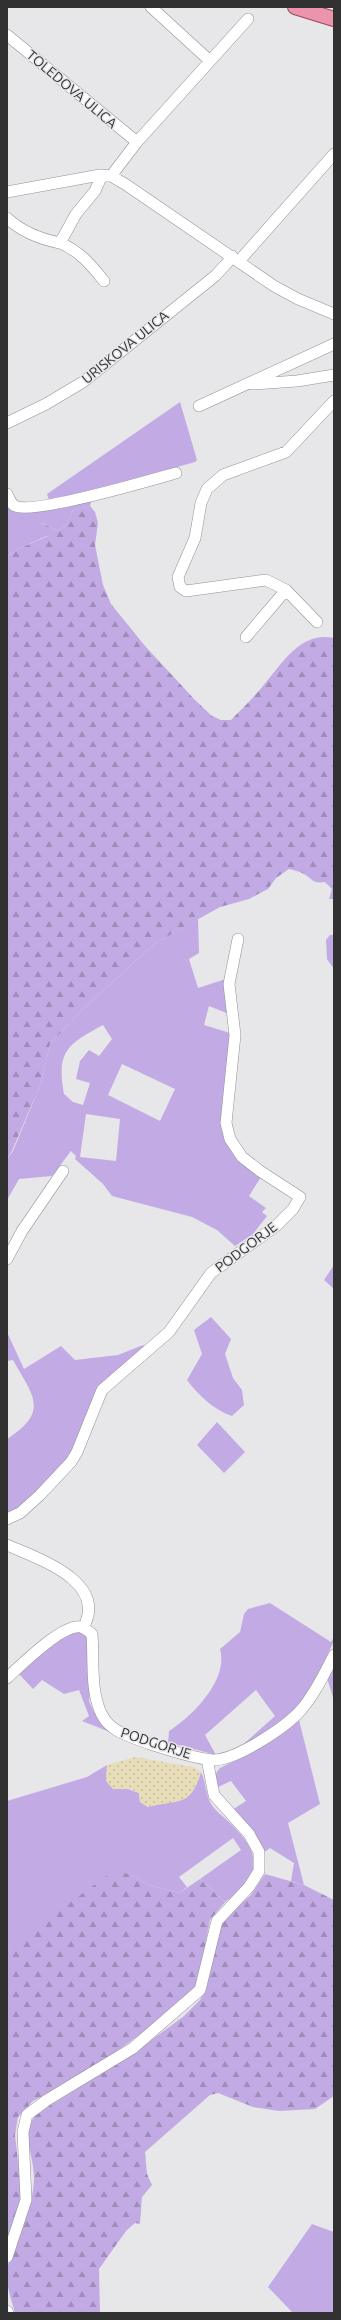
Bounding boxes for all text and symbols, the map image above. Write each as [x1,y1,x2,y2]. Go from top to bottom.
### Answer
street label: TOLEDOVA ULICA [24,47,120,131]
street label: URISKOVA ULICA [78,307,172,387]
street label: PODGORJE [212,1219,280,1275]
street label: PODGORJE [119,1724,193,1762]

